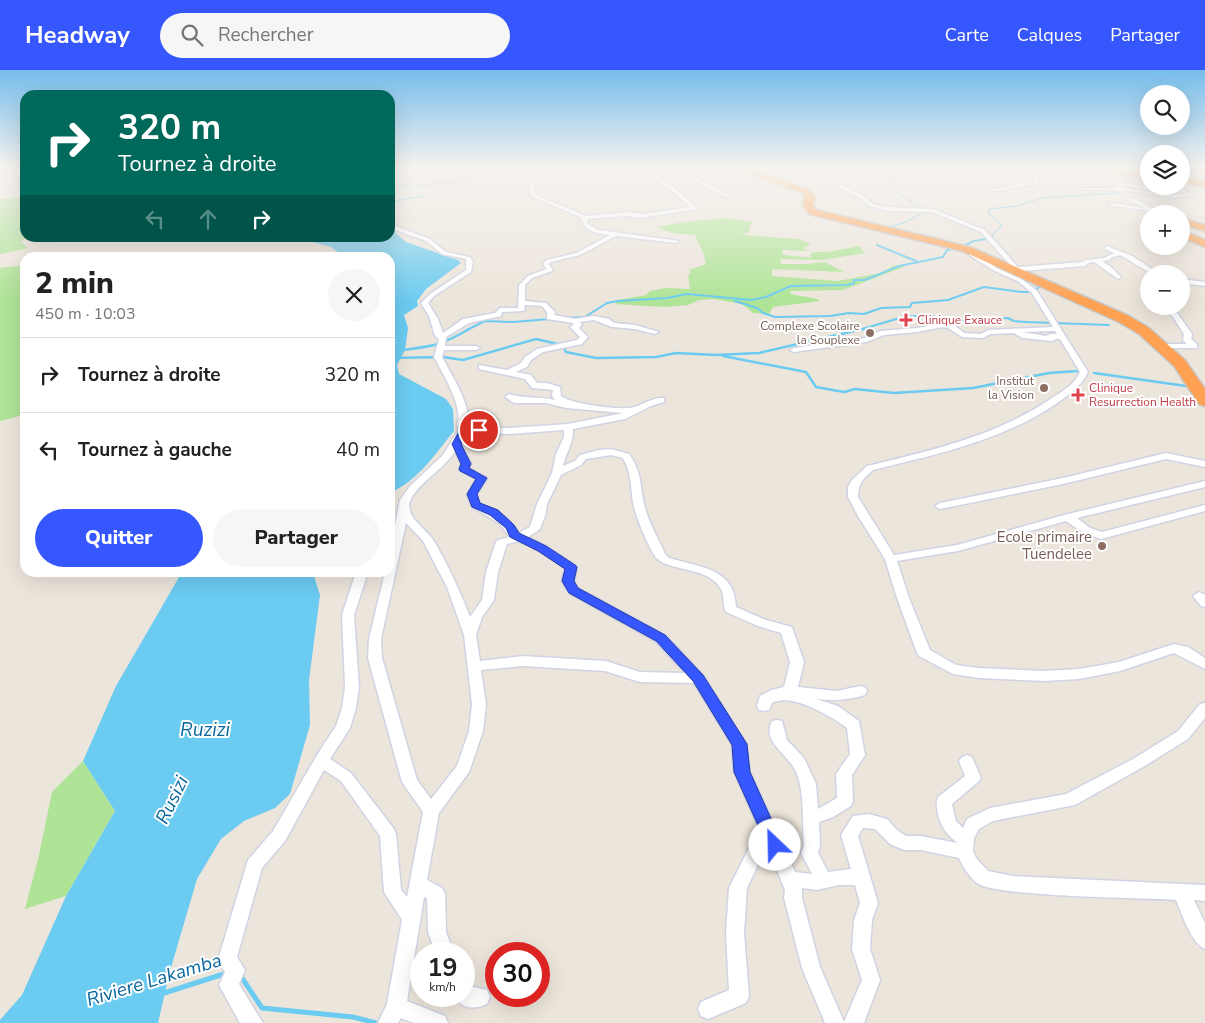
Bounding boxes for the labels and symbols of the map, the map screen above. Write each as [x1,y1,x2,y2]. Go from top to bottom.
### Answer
place label: Clinique Exauce [917,312,1002,328]
marker: Clinique Exauce [899,313,913,327]
place label: Complexe Scolaire la Souplexe [760,318,860,348]
marker: Complexe Scolaire la Souplexe [864,327,876,339]
place label: Institut la Vision [988,373,1035,403]
place label: Clinique Resurrection Health [1089,380,1196,410]
marker: Institut la Vision [1038,382,1050,394]
marker: Clinique Resurrection Health [1071,388,1085,402]
pin [458,409,500,451]
place label: Ecole primaire Tuendelee [997,527,1092,564]
marker: Ecole primaire Tuendelee [1096,540,1108,552]
water label: Ruzizi [180,717,230,743]
water label: Rusizi [149,771,195,828]
position arrow [748,818,800,870]
speed limit sign: 30 [485,942,550,1007]
water label: Riviere Lakamba [83,947,225,1013]

